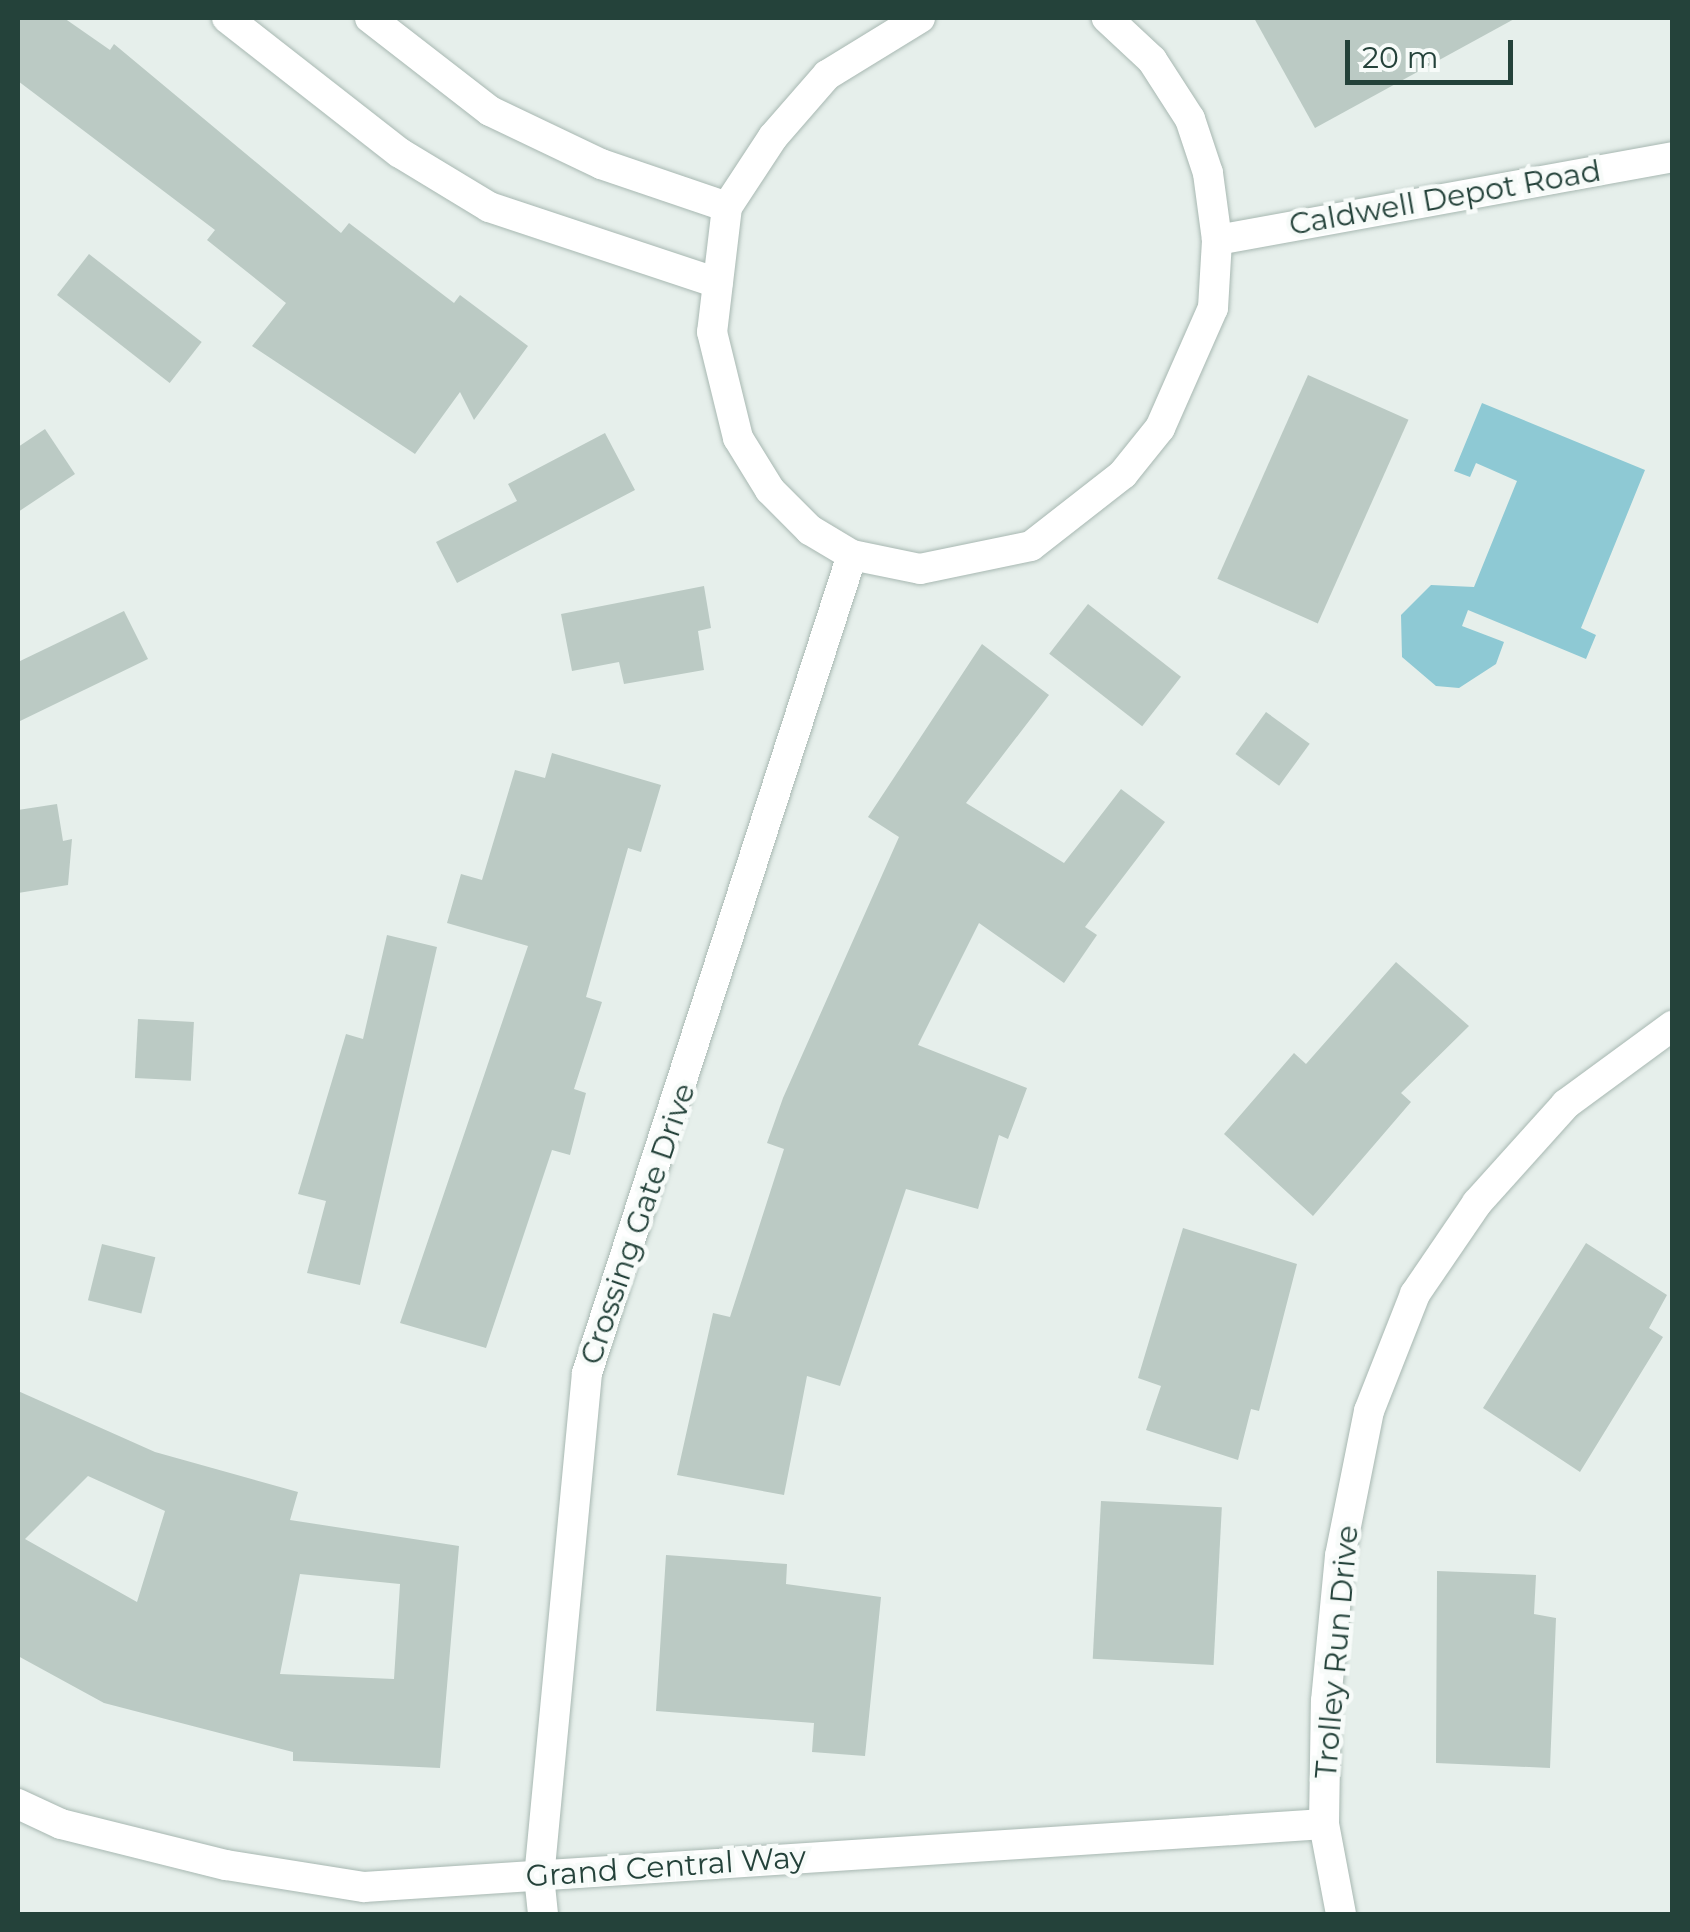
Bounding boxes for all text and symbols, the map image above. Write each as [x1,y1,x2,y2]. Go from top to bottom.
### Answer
scale bar [1350,20,1518,82]
text: 20 m [1362,39,1439,76]
street label: Caldwell Depot Road [1286,153,1604,243]
street label: Crossing Gate Drive [573,1079,703,1369]
street label: Trolley Run Drive [1308,1524,1366,1780]
street label: Grand Central Way [525,1839,807,1895]

